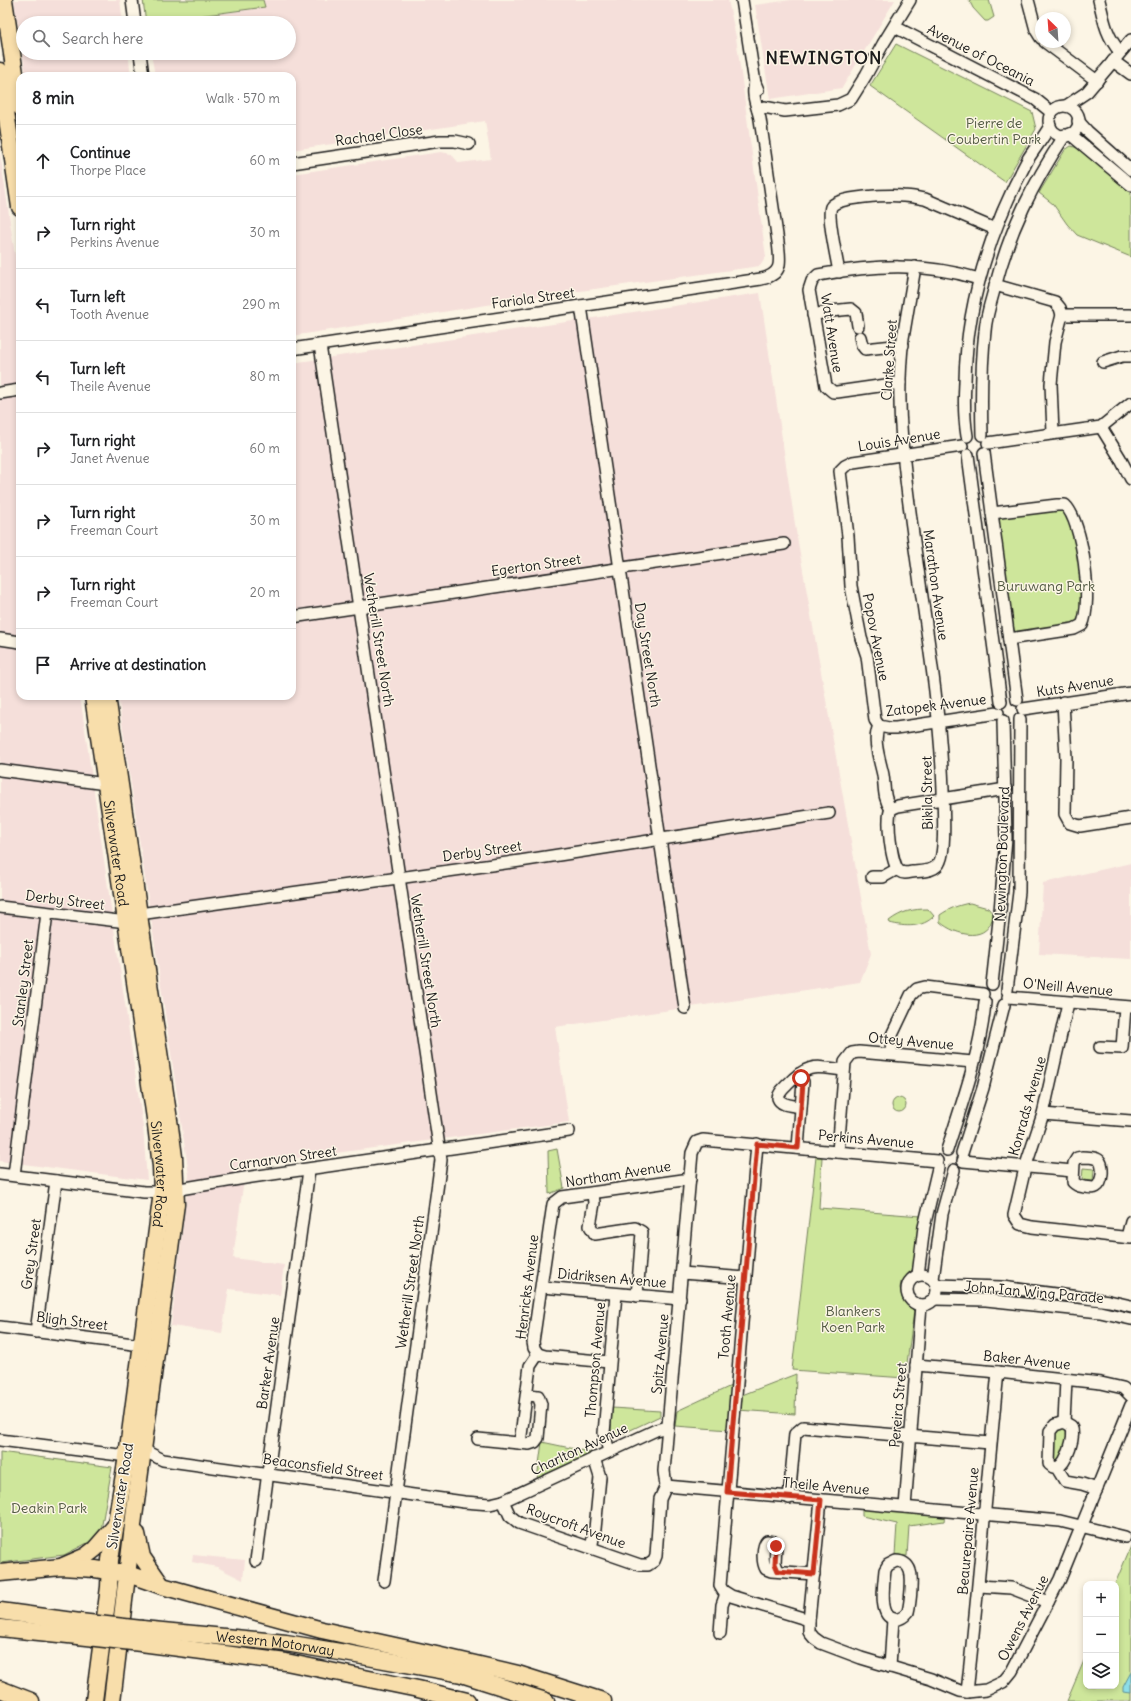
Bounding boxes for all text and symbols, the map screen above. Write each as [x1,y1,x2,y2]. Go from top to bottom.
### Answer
north arrow [1035,12,1071,48]
search box [16,16,296,60]
street label: Avenue of Oceania [924,20,1038,90]
icon: search [30,27,52,49]
text: Search here [62,29,143,48]
district label: NEWINGTON [766,46,882,69]
text: 8 min [32,87,74,109]
text: Walk · 570 m [206,90,280,107]
park label: Pierre de Coubertin Park [947,114,1041,148]
street label: Rachael Close [334,120,424,150]
text: Continue [70,143,131,162]
icon: ahead [32,150,54,172]
text: 60 m [249,152,280,169]
text: Thorpe Place [70,162,146,179]
text: Turn right [70,215,135,234]
icon: right [32,222,54,244]
text: 30 m [250,224,280,241]
text: Perkins Avenue [70,234,159,251]
street label: Fariola Street [490,283,576,313]
text: Turn left [70,287,125,306]
street label: Watt Avenue [817,292,847,374]
icon: left [32,294,54,316]
text: 290 m [242,296,280,313]
text: Tooth Avenue [70,306,149,323]
street label: Clarke Street [877,319,901,401]
text: Turn left [70,359,125,378]
icon: left [32,366,54,388]
text: 80 m [249,368,280,385]
text: Theile Avenue [70,378,151,395]
street label: Louis Avenue [856,425,942,455]
text: Turn right [70,431,135,450]
icon: right [32,438,54,460]
text: 60 m [249,440,280,457]
text: Janet Avenue [70,450,150,467]
text: Turn right [70,503,135,522]
icon: right [32,510,54,532]
text: 30 m [250,512,280,529]
text: Freeman Court [70,522,158,539]
street label: Marathon Avenue [919,528,953,642]
street label: Egerton Street [490,550,582,580]
street label: Wetherill Street North [360,572,398,708]
text: Turn right [70,575,135,594]
park label: Buruwang Park [997,577,1095,595]
icon: right [32,582,54,604]
text: 20 m [250,584,280,601]
street label: Popov Avenue [859,592,893,682]
text: Freeman Court [70,594,158,611]
street label: Day Street North [631,601,665,709]
icon: arrive [32,654,54,676]
text: Arrive at destination [70,655,206,674]
street label: Kuts Avenue [1035,671,1115,701]
street label: Zatopek Avenue [885,690,987,720]
street label: Bikila Street [917,755,937,830]
street label: Newington Boulevard [991,786,1013,922]
street label: Silverwater Road [99,799,133,908]
street label: Derby Street [441,837,523,865]
street label: Derby Street [24,886,106,914]
street label: Wetherill Street North [407,893,445,1029]
street label: Stanley Street [9,938,37,1028]
street label: O'Neill Avenue [1022,974,1114,1000]
street label: Ottey Avenue [867,1028,955,1054]
street label: Konrads Avenue [1004,1054,1050,1158]
route start [792,1069,810,1087]
street label: Silverwater Road [146,1120,171,1229]
street label: Perkins Avenue [817,1126,915,1152]
street label: Carnarvon Street [228,1142,338,1174]
street label: Northam Avenue [564,1157,672,1191]
street label: Wetherill Street North [392,1214,428,1350]
street label: Grey Street [17,1217,45,1291]
street label: Henricks Avenue [512,1234,542,1340]
street label: Didriksen Avenue [557,1264,667,1292]
street label: Tooth Avenue [714,1274,740,1360]
street label: John Ian Wing Parade [963,1277,1105,1307]
street label: Thompson Avenue [581,1301,609,1419]
park label: Blankers Koen Park [821,1302,885,1336]
street label: Bligh Street [35,1308,109,1334]
street label: Spitz Avenue [648,1313,672,1395]
street label: Barker Avenue [253,1315,283,1411]
street label: Baker Avenue [982,1346,1072,1374]
street label: Pereira Street [885,1361,911,1448]
street label: Charlton Avenue [528,1419,630,1479]
street label: Silverwater Road [103,1442,137,1550]
street label: Beaconsfield Street [262,1450,385,1484]
street label: Beaurepaire Avenue [953,1467,983,1595]
street label: Theile Avenue [782,1473,870,1499]
park label: Deakin Park [11,1499,87,1517]
street label: Roycroft Avenue [524,1500,628,1552]
route end [767,1537,785,1555]
street label: Owens Avenue [994,1572,1052,1664]
map controls [1083,1581,1119,1689]
button: + [1083,1581,1119,1617]
button: − [1083,1617,1119,1653]
street label: Western Motorway [215,1627,336,1660]
button: layers [1083,1653,1119,1689]

